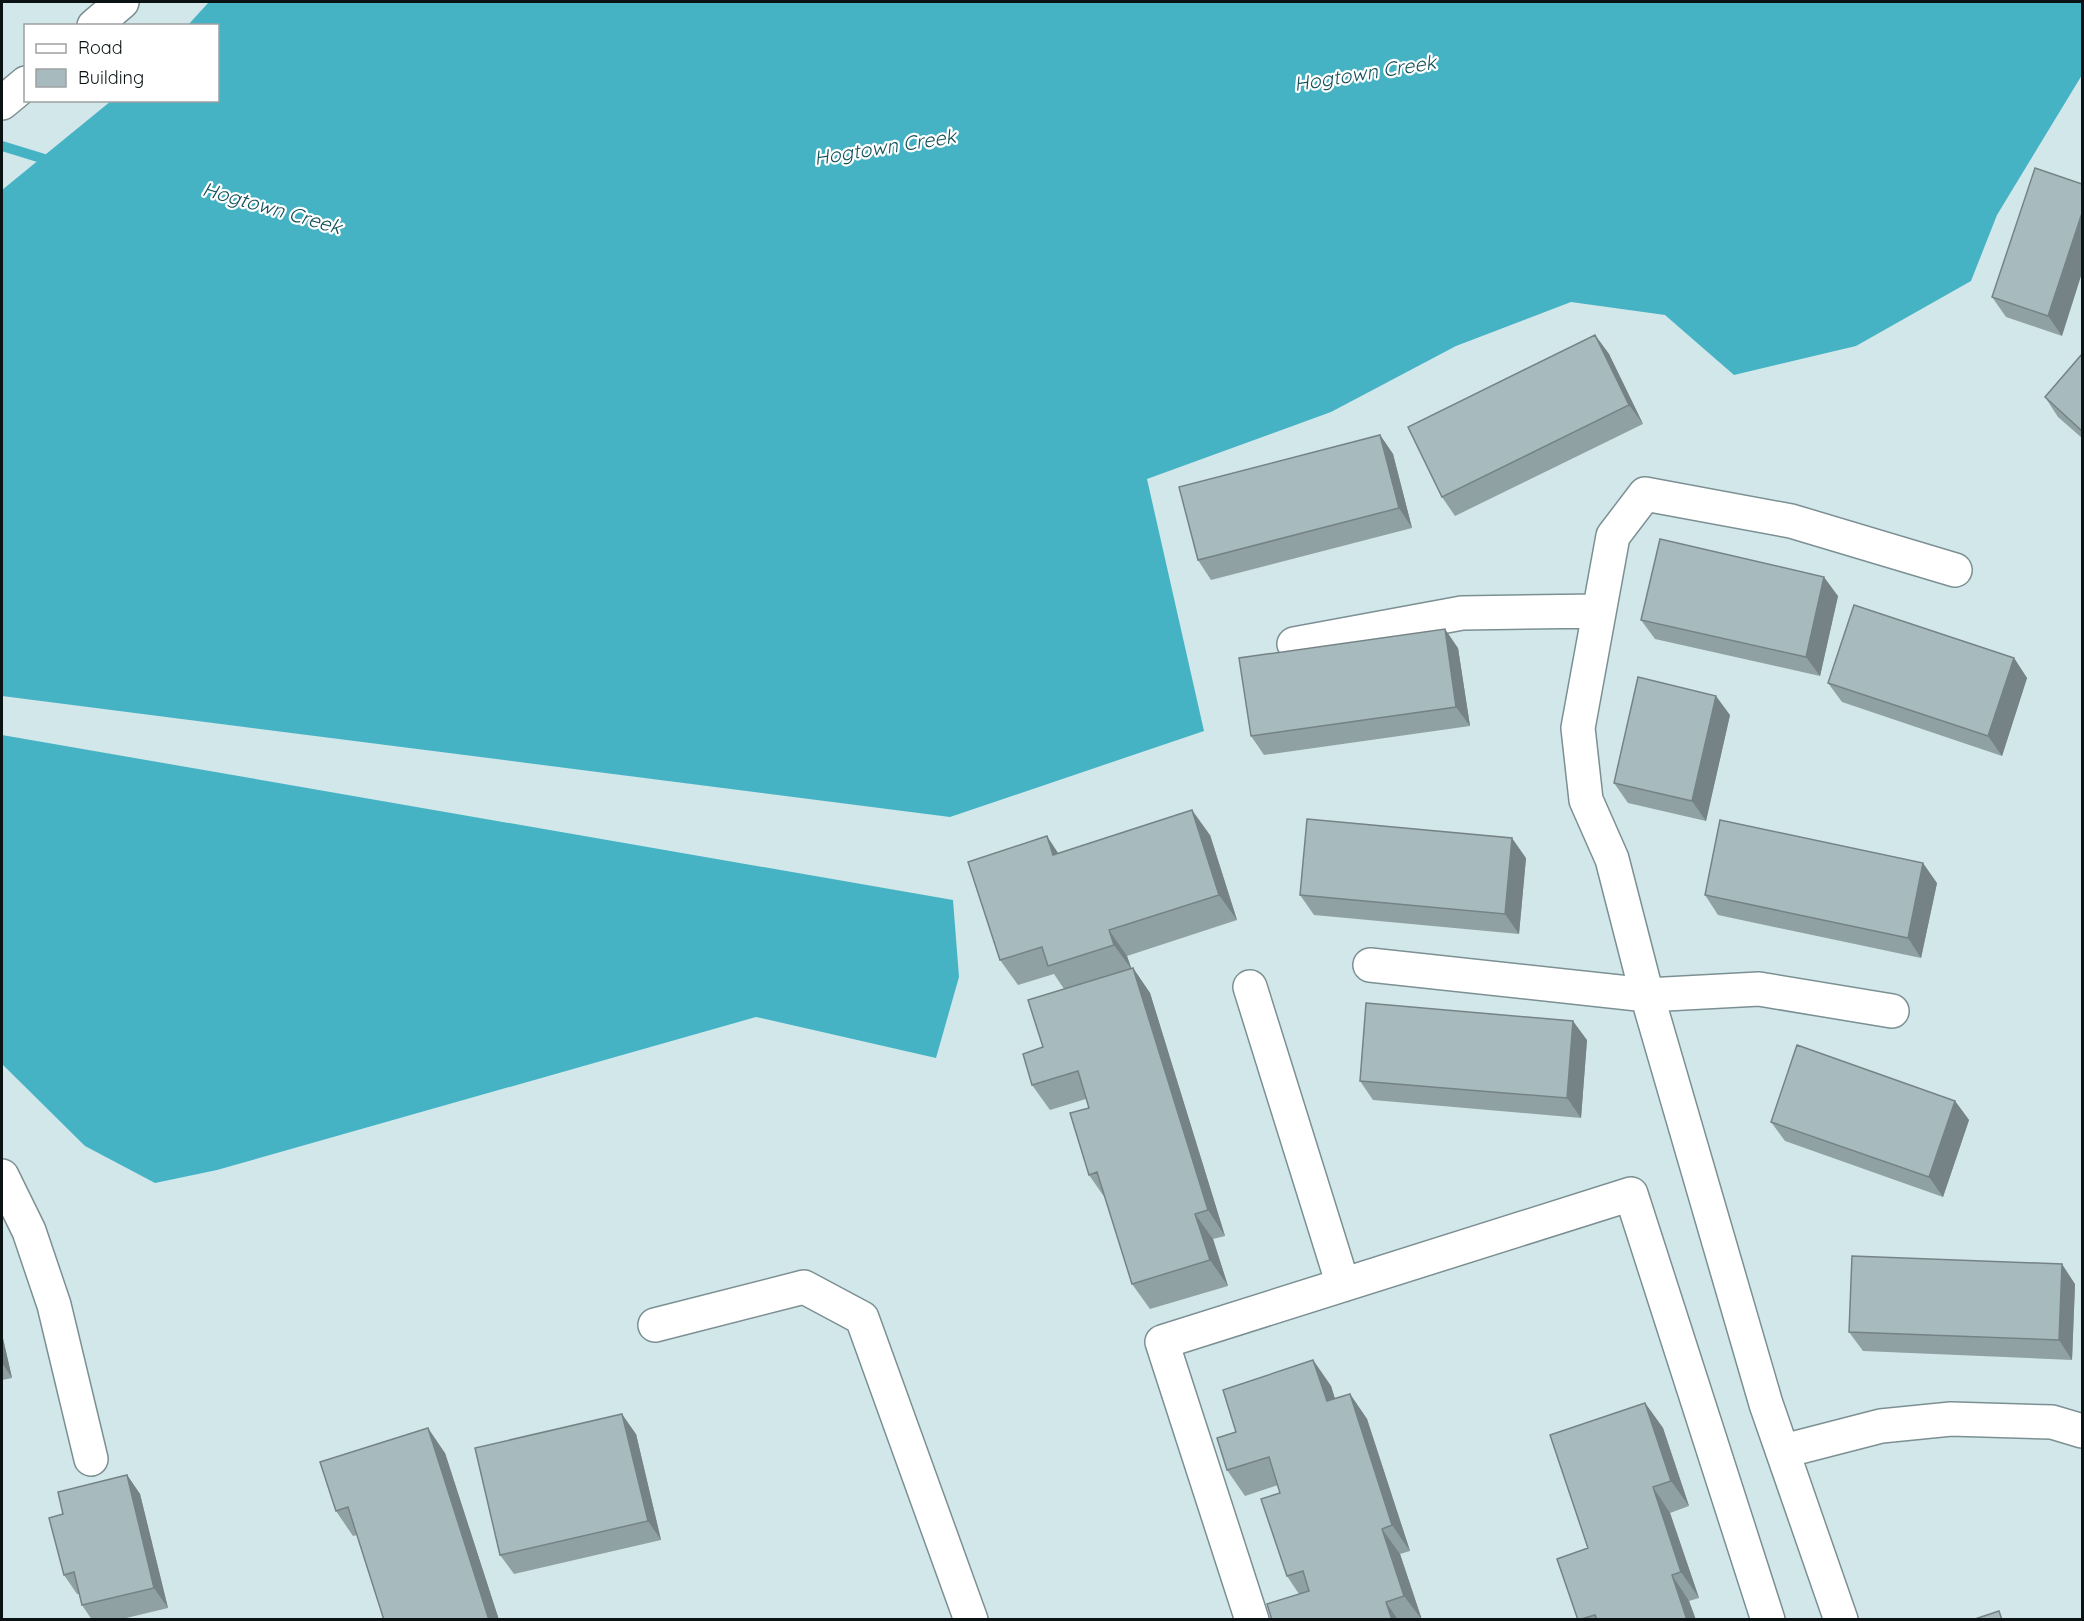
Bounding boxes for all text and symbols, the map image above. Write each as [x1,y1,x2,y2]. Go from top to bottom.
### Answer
legend [24,24,219,102]
text: Road [78,36,123,59]
water label: Hogtown Creek [1292,49,1440,96]
text: Building [78,66,144,89]
water label: Hogtown Creek [812,123,960,170]
water label: Hogtown Creek [200,176,347,240]

